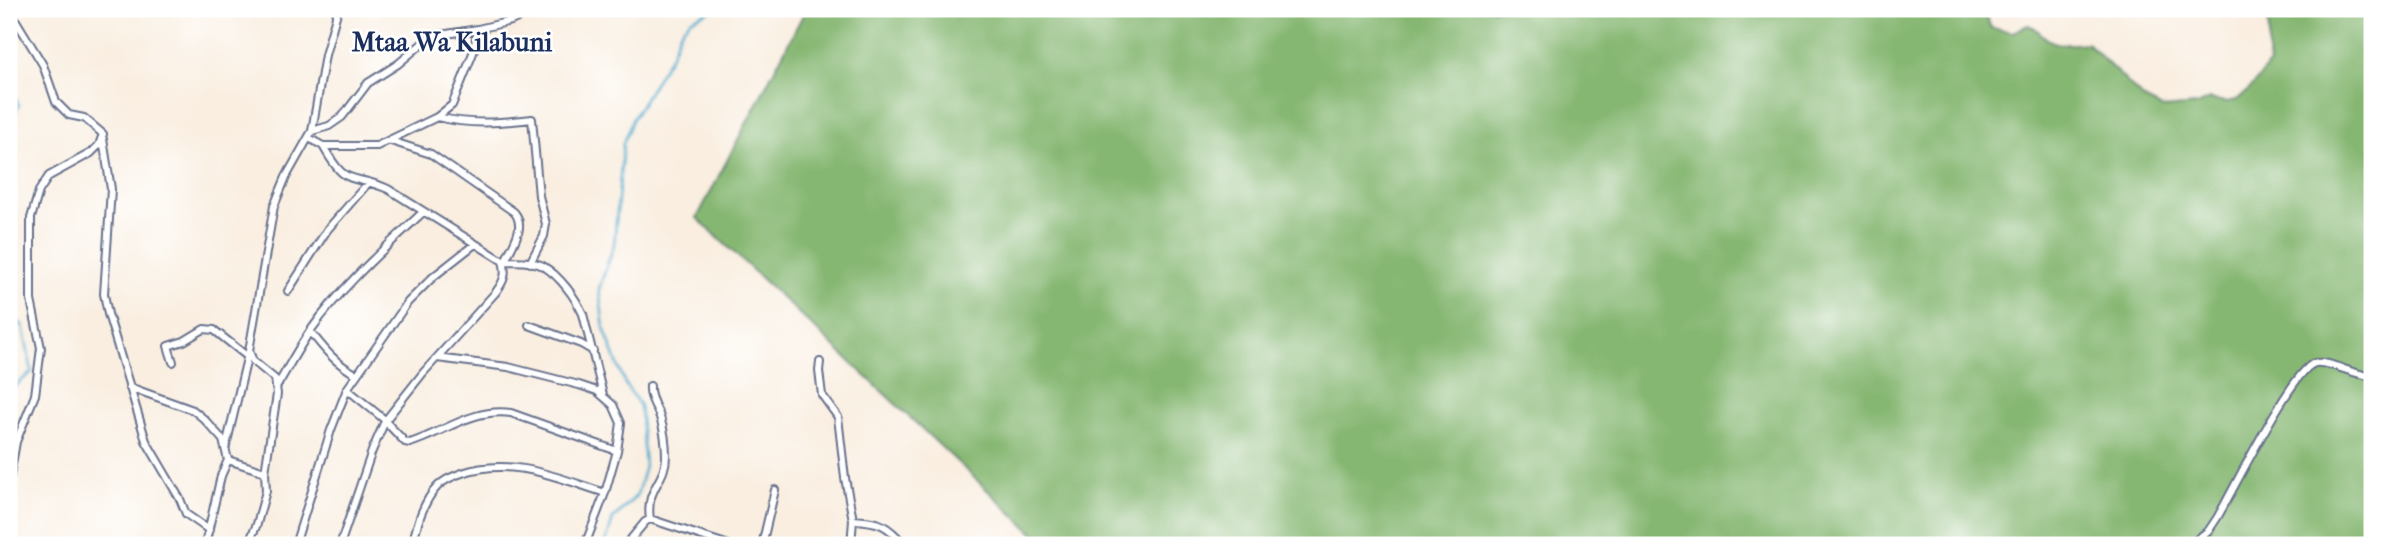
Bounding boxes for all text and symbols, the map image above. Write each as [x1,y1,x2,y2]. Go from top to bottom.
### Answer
district label: Mtaa Wa Kilabuni [352,27,553,58]

